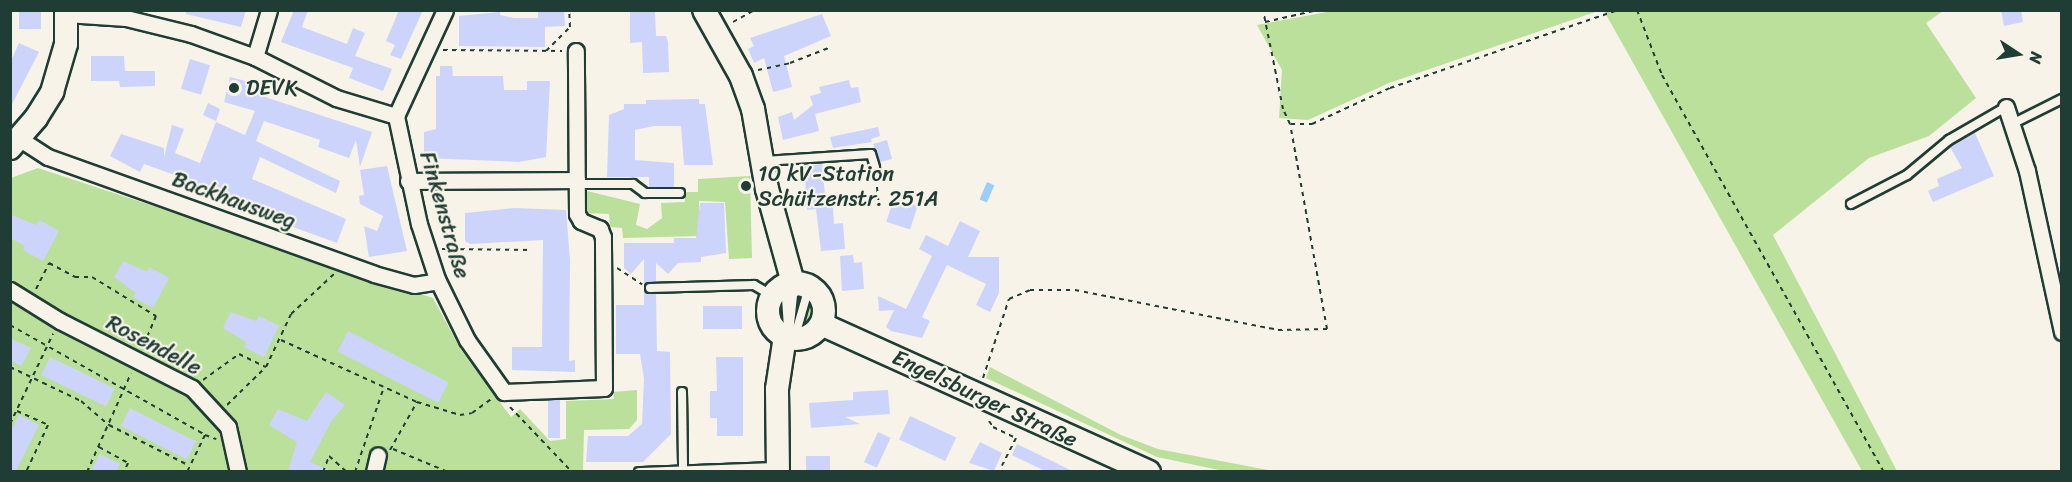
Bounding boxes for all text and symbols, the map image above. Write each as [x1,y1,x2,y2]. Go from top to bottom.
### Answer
north arrow [1988,24,2048,84]
text: N [2021,49,2051,66]
place label: DEVK [246,75,298,101]
marker: DEVK [227,81,241,95]
street label: Finkenstraße [414,148,476,282]
place label: 10 kV-Station Schützenstr. 251A [758,160,939,212]
street label: Backhausweg [169,165,299,235]
marker: 10 kV-Station Schützenstr. 251A [739,179,753,193]
street label: Rosendelle [102,309,206,381]
street label: Engelsburger Straße [888,343,1082,453]

